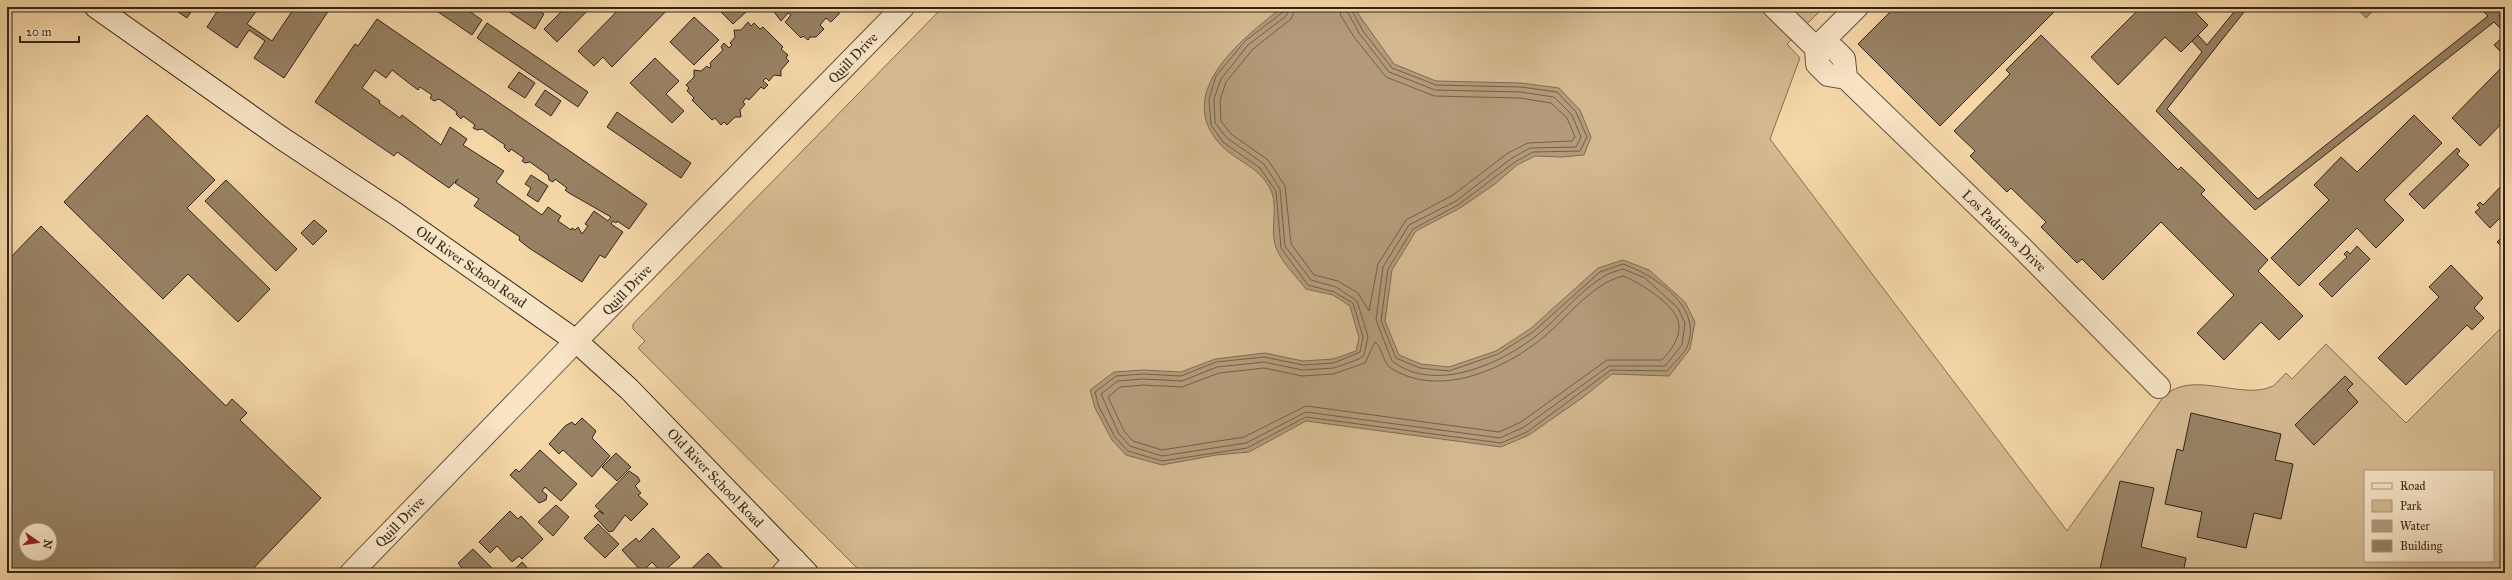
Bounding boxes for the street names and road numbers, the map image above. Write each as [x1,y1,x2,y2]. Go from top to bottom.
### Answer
street label: Quill Drive [825,29,882,87]
street label: Los Padrinos Drive [1958,186,2050,276]
street label: Old River School Road [412,222,530,312]
street label: Quill Drive [599,261,656,319]
street label: Old River School Road [663,425,767,531]
street label: Quill Drive [372,493,429,551]

